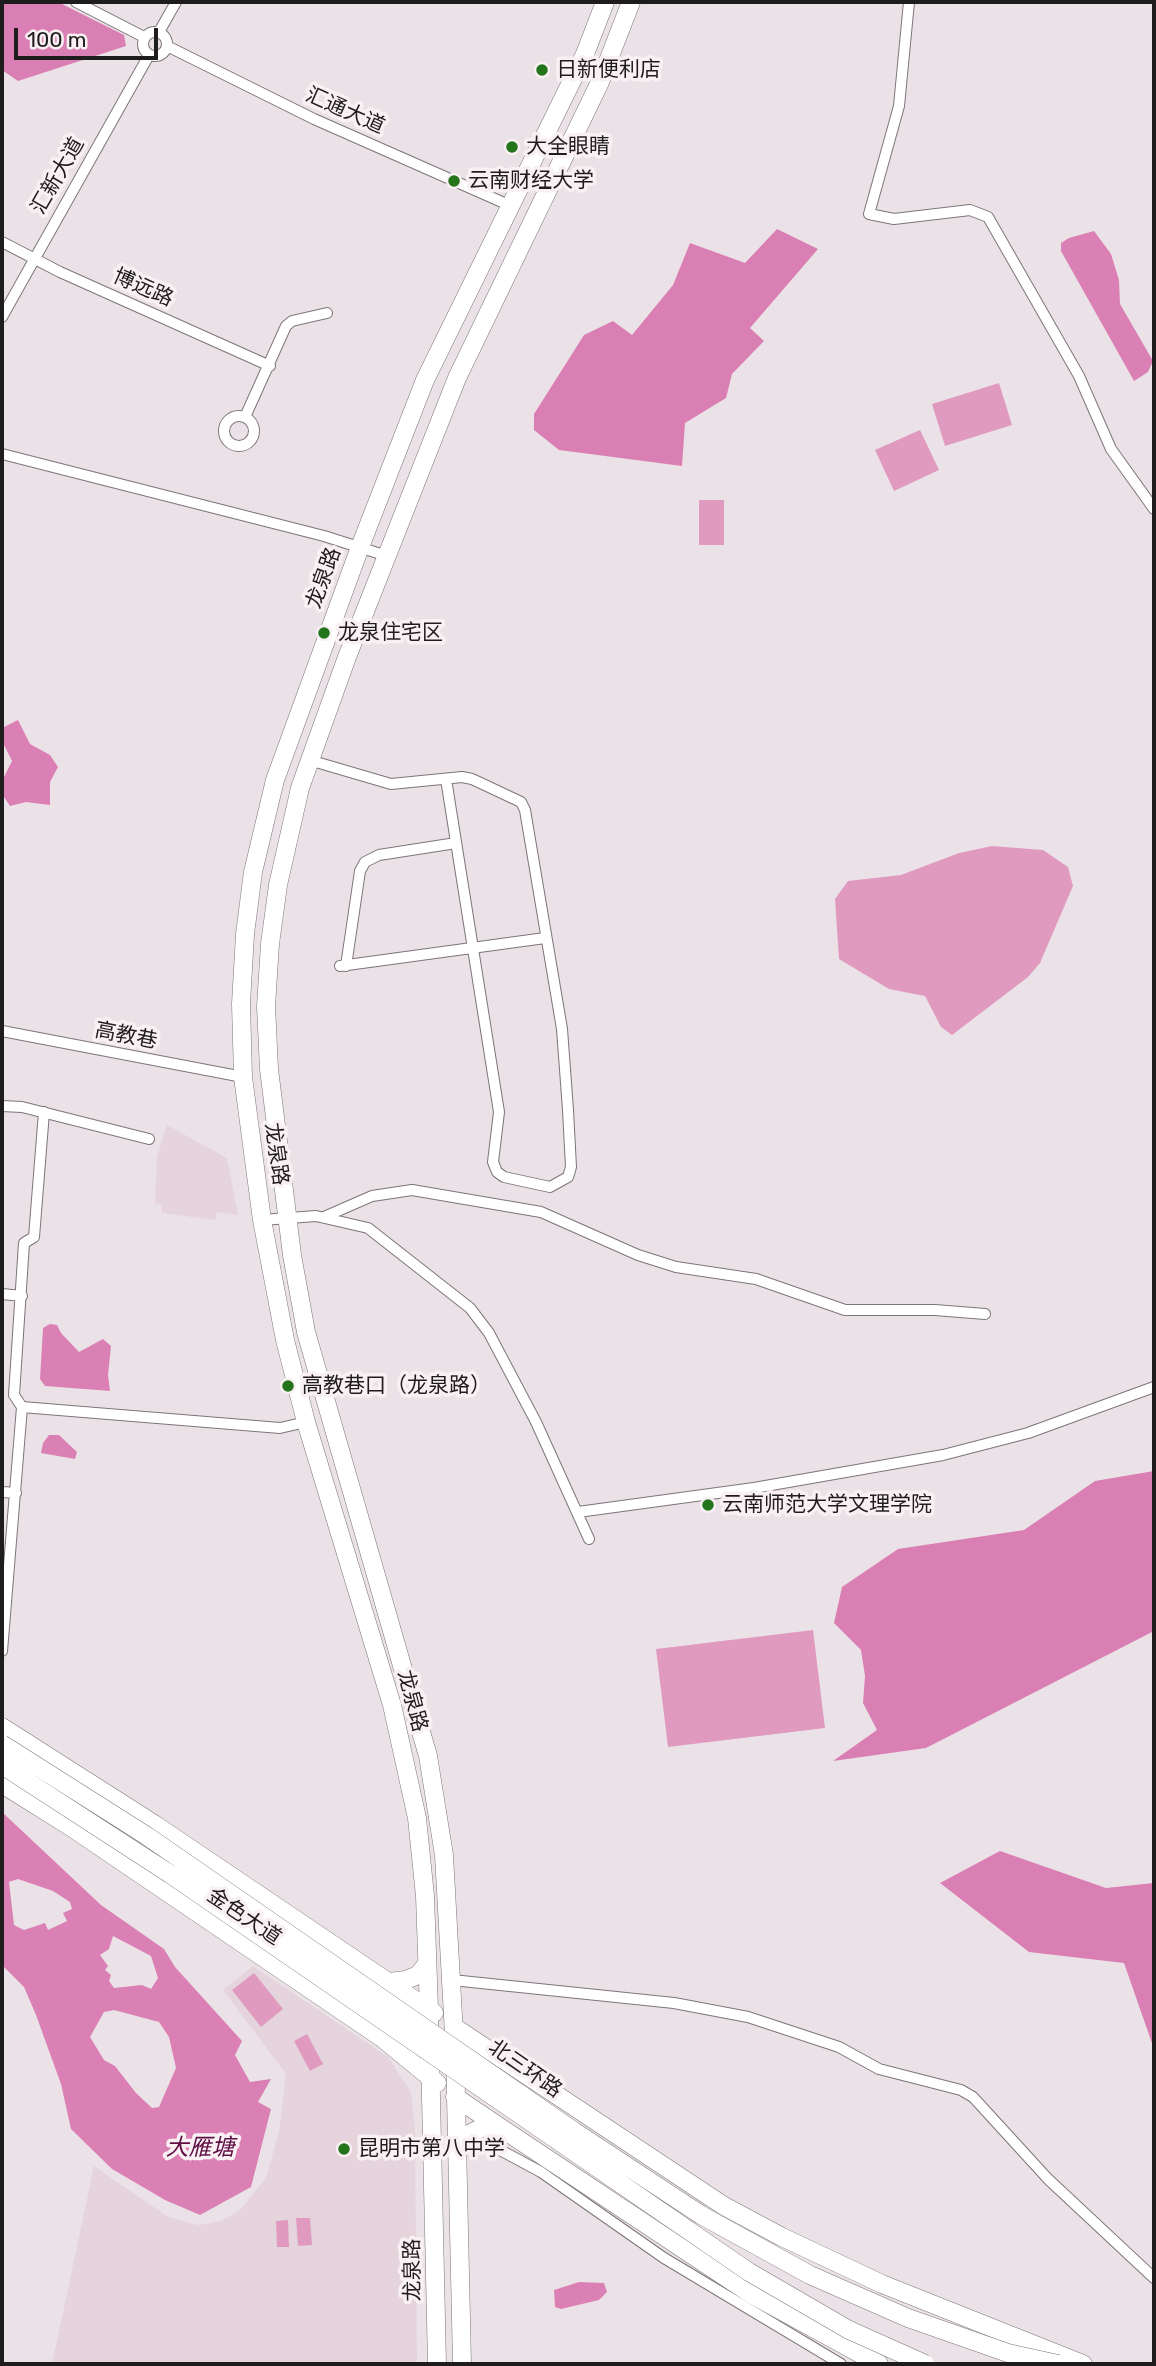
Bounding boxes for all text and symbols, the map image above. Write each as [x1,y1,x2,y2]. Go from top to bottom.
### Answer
scale bar [18,14,161,58]
text: 100 m [27,27,86,52]
place label: 日新便利店 [556,57,661,83]
marker: 日新便利店 [534,62,550,78]
street label: 汇通大道 [302,82,388,140]
street label: 汇新大道 [26,133,90,219]
place label: 大全眼睛 [526,134,610,160]
marker: 大全眼睛 [504,139,520,155]
place label: 云南财经大学 [468,168,594,194]
marker: 云南财经大学 [446,173,462,189]
street label: 博远路 [109,264,177,312]
street label: 龙泉路 [301,544,347,612]
place label: 龙泉住宅区 [338,620,443,646]
marker: 龙泉住宅区 [316,625,332,641]
street label: 高教巷 [93,1018,159,1054]
street label: 龙泉路 [259,1121,293,1187]
place label: 高教巷口（龙泉路） [302,1373,491,1399]
marker: 高教巷口（龙泉路） [280,1378,296,1394]
place label: 云南师范大学文理学院 [722,1492,932,1518]
marker: 云南师范大学文理学院 [700,1497,716,1513]
street label: 龙泉路 [392,1667,432,1735]
street label: 金色大道 [202,1883,286,1951]
street label: 北三环路 [483,2035,567,2103]
water label: 大雁塘 [166,2134,234,2162]
place label: 昆明市第八中学 [358,2136,505,2162]
marker: 昆明市第八中学 [336,2141,352,2157]
street label: 龙泉路 [400,2238,426,2302]

